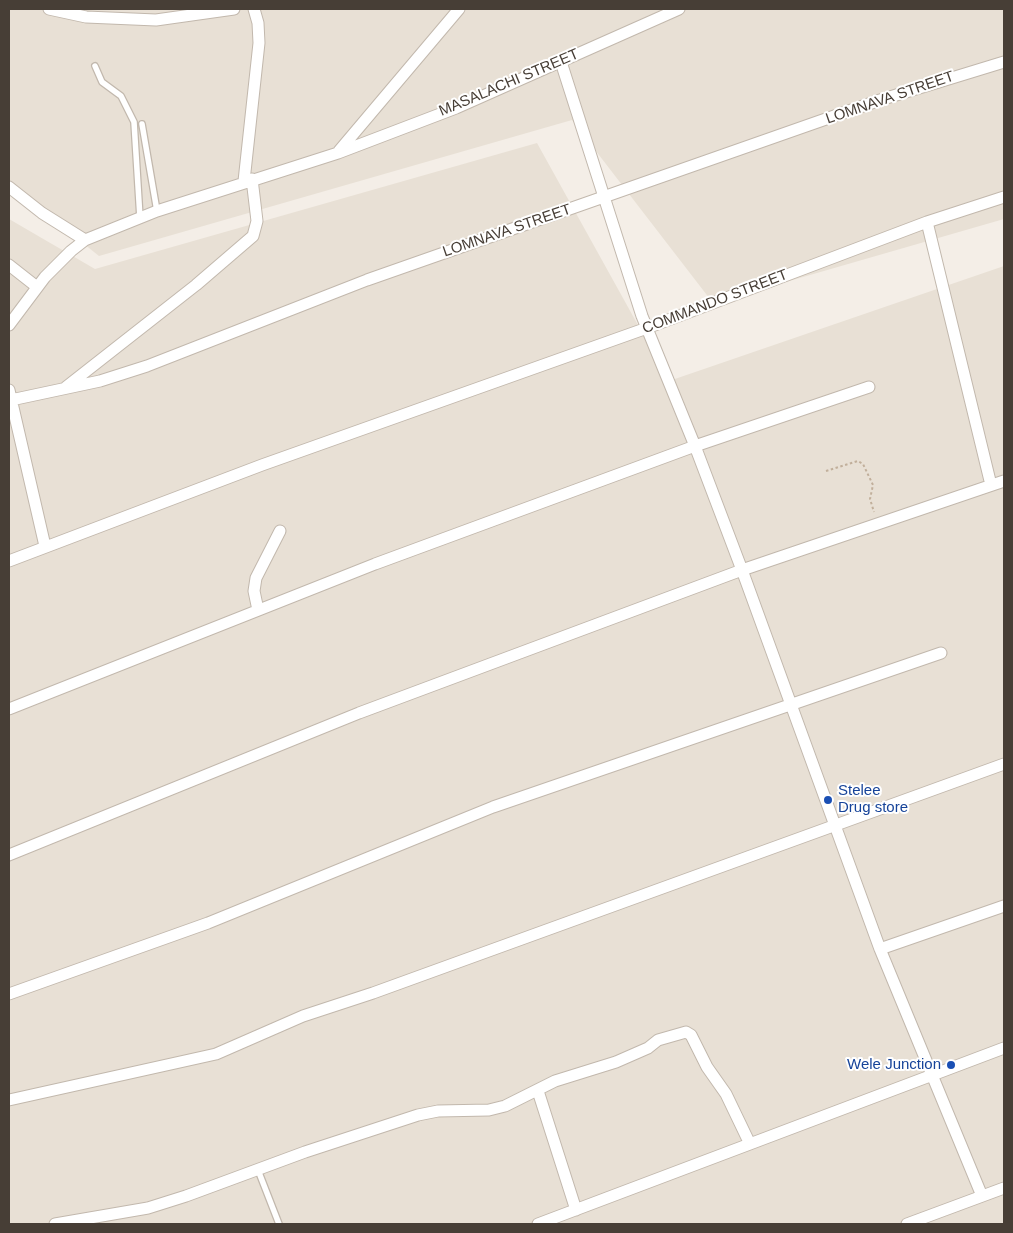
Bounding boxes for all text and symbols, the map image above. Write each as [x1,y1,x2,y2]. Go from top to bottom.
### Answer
street label: MASALACHI STREET [436,45,582,121]
street label: LOMNAVA STREET [824,68,956,128]
street label: LOMNAVA STREET [441,201,573,261]
street label: COMMANDO STREET [640,266,790,338]
place label: Stelee Drug store [838,782,908,817]
marker: Stelee Drug store [822,794,834,806]
place label: Wele Junction [847,1056,941,1074]
marker: Wele Junction [945,1059,957,1071]

